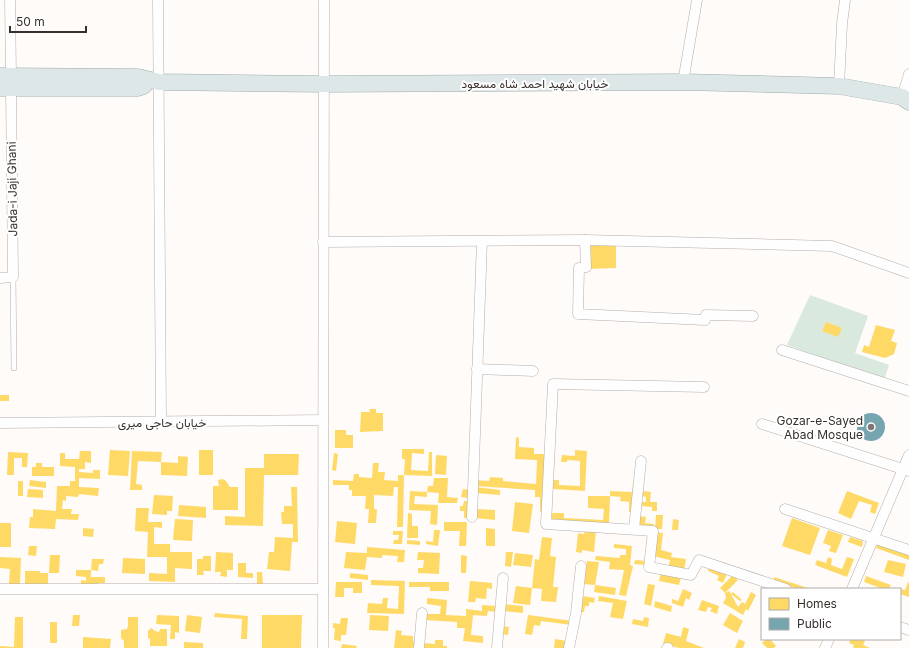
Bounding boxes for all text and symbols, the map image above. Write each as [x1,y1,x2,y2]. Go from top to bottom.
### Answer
scale bar [10,8,86,34]
text: 50 m [16,14,45,29]
street label: خیابان شهید احمد شاه مسعود [462,76,608,92]
street label: Jada-i Jaji Ghani [4,141,20,237]
place label: Gozar-e-Sayed Abad Mosque [776,413,863,442]
street label: خیابان حاجی میری [118,415,206,431]
marker: Gozar-e-Sayed Abad Mosque [866,422,876,432]
legend [761,588,901,640]
text: Homes [797,596,837,611]
text: Public [797,616,832,631]

